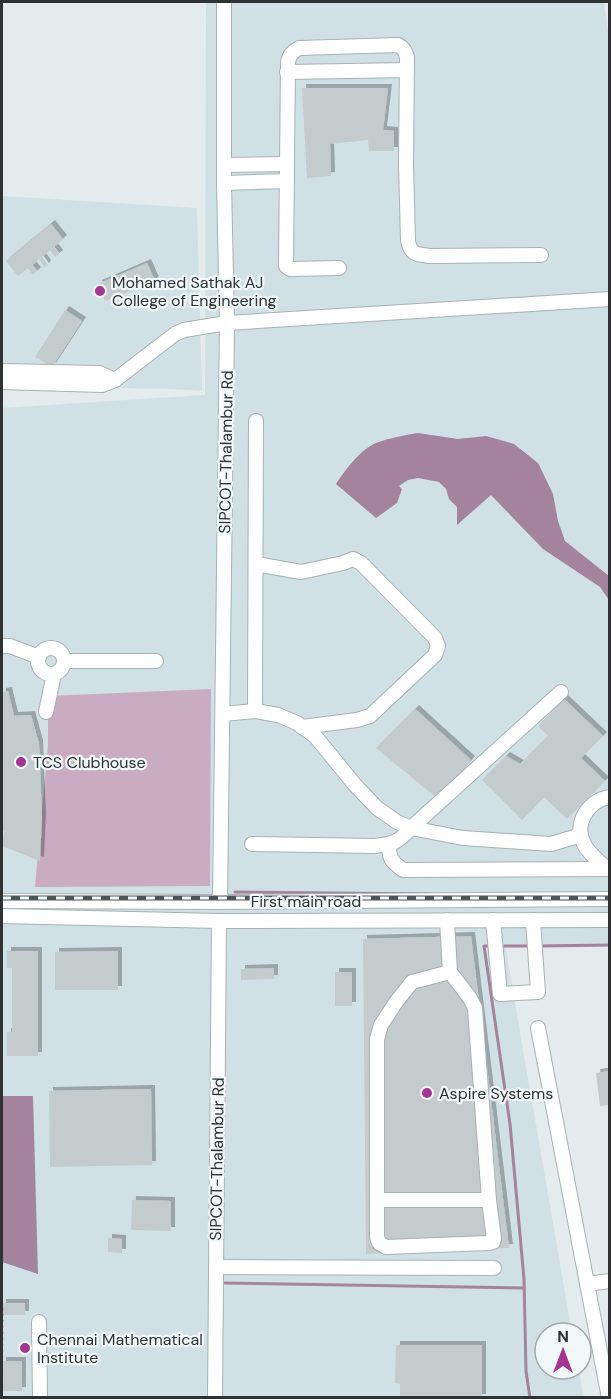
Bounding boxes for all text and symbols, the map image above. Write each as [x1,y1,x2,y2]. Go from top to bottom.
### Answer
place label: Mohamed Sathak AJ College of Engineering [112,272,277,311]
marker: Mohamed Sathak AJ College of Engineering [93,284,107,298]
street label: SIPCOT-Thalambur Rd [214,370,238,534]
place label: TCS Clubhouse [33,752,146,773]
marker: TCS Clubhouse [14,755,28,769]
street label: First main road [251,891,361,912]
street label: SIPCOT-Thalambur Rd [205,1077,229,1241]
place label: Aspire Systems [439,1083,553,1104]
marker: Aspire Systems [420,1086,434,1100]
north arrow [533,1321,593,1381]
text: N [557,1326,569,1347]
place label: Chennai Mathematical Institute [37,1329,203,1368]
marker: Chennai Mathematical Institute [18,1341,32,1355]

